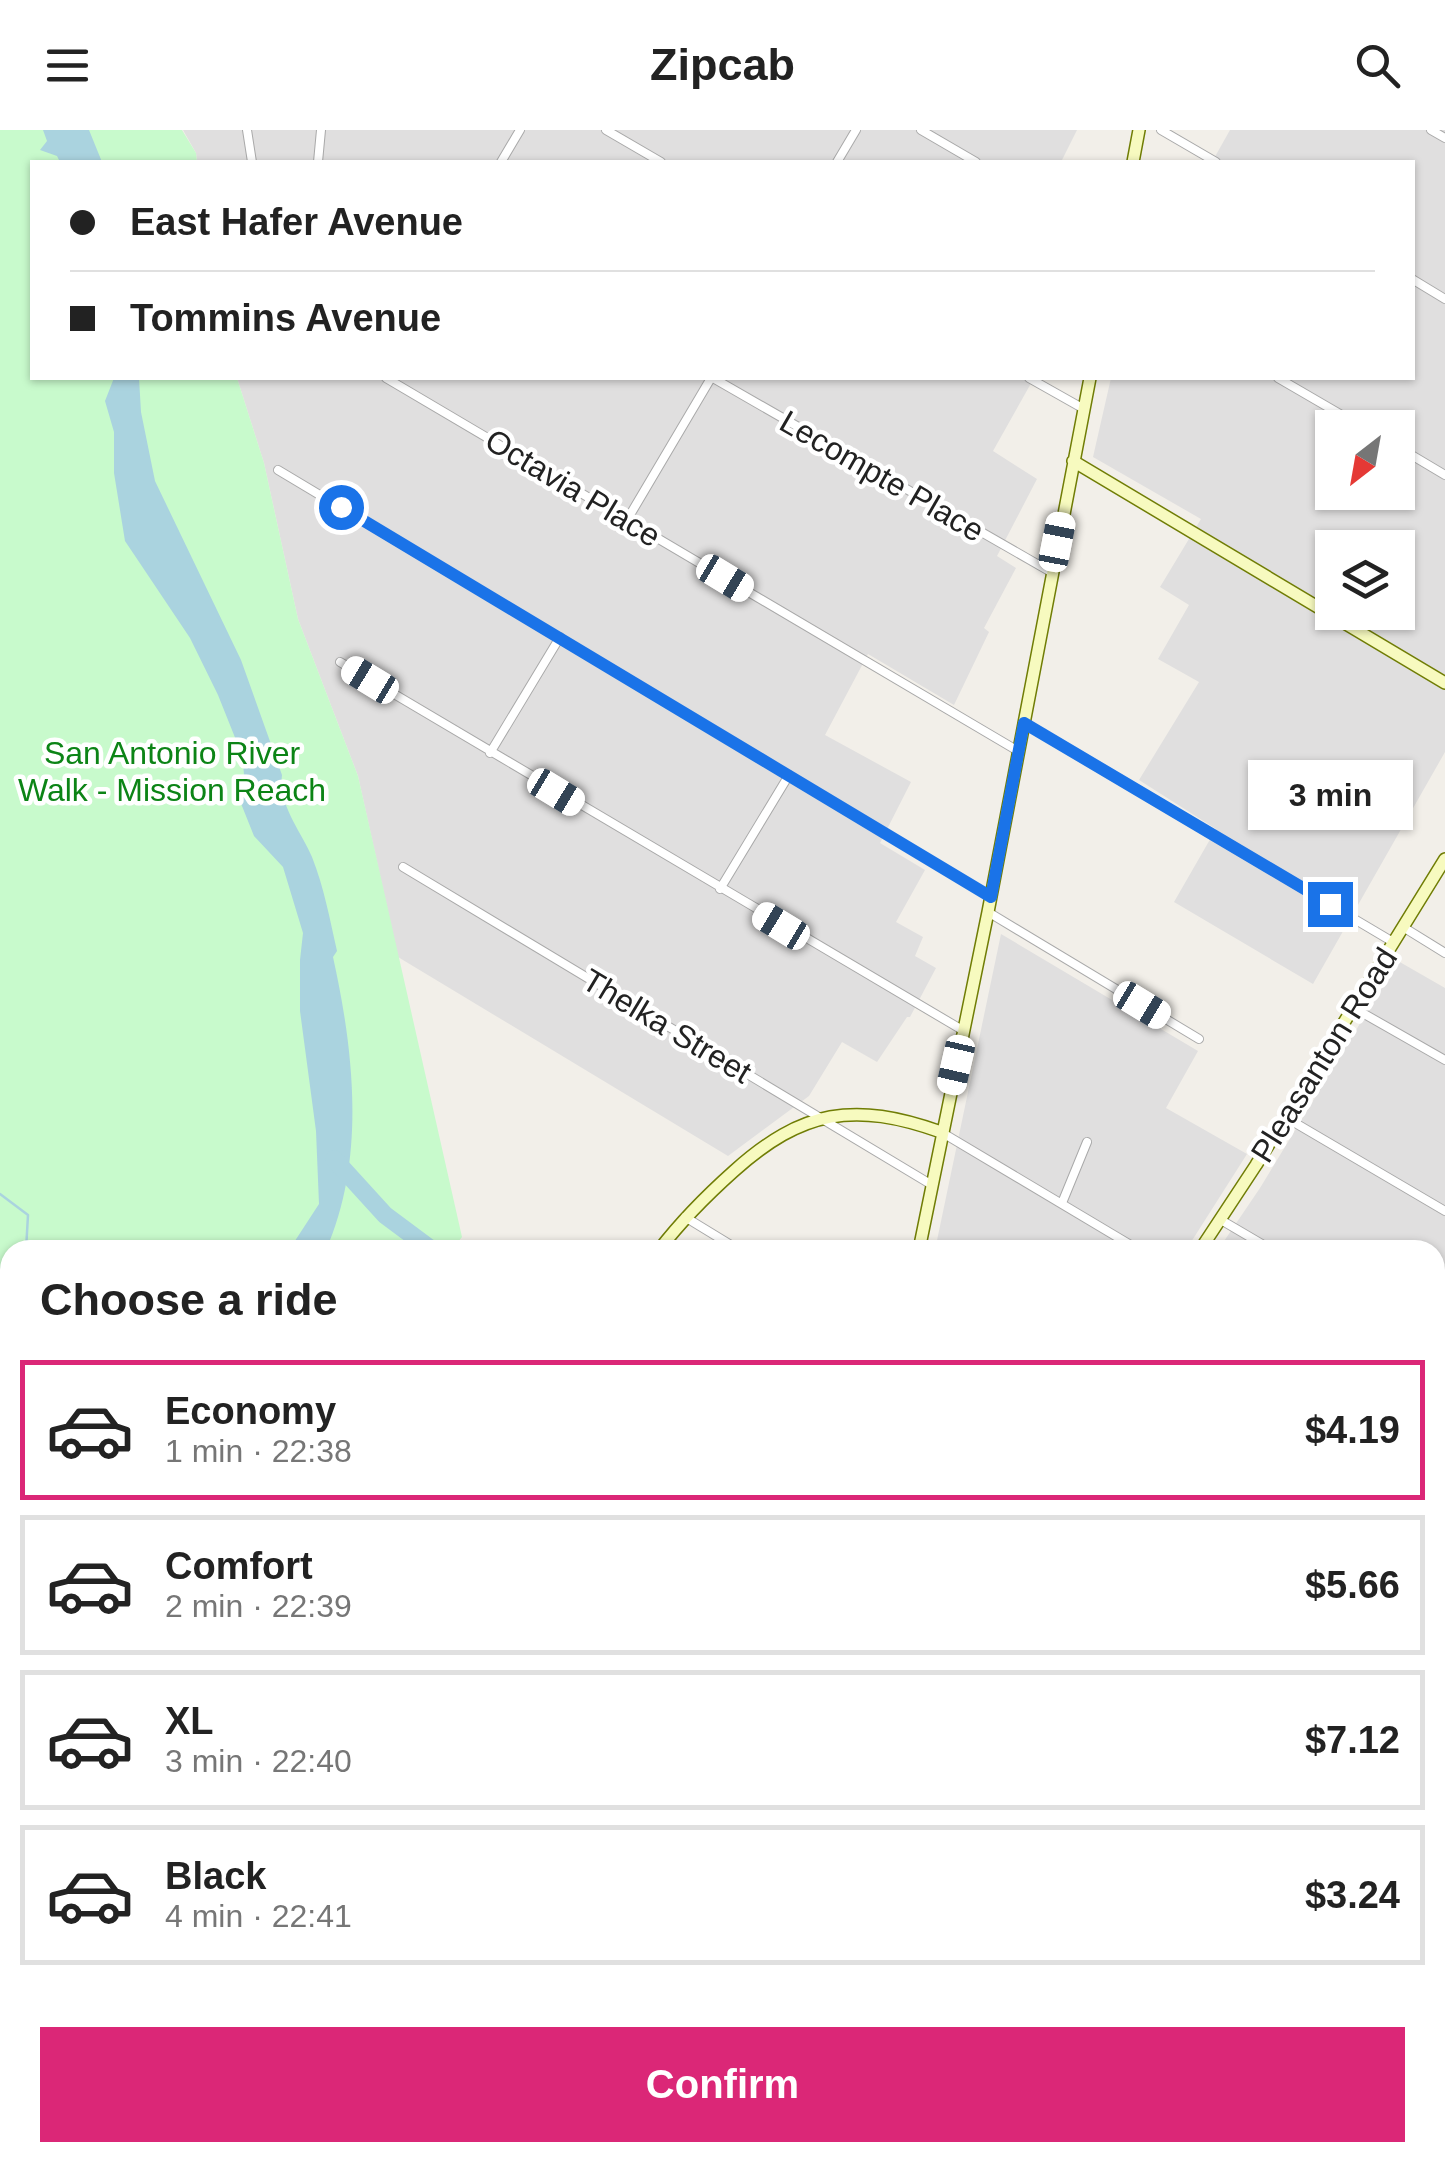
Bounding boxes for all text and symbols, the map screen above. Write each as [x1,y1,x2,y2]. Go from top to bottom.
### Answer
icon: menu [40,38,95,93]
icon: search [1350,38,1405,93]
text: Zipcab [650,39,795,90]
text: East Hafer Avenue [130,201,463,243]
text: Tommins Avenue [130,297,441,339]
street label: Lecompte Place [774,403,990,549]
north arrow [1315,410,1415,510]
map controls [1315,410,1415,630]
street label: Octavia Place [479,422,667,554]
route start [319,485,364,530]
car [1037,510,1077,574]
button: layers [1315,530,1415,630]
car [692,550,758,606]
car [337,652,403,708]
park label: San Antonio River Walk - Mission Reach [18,735,326,808]
callout: 3 min [1248,759,1412,829]
car [523,764,589,820]
text: 3 min [1289,777,1372,813]
route end [1308,882,1353,927]
car [748,898,814,954]
street label: Pleasanton Road [1244,941,1404,1169]
street label: Thelka Street [576,962,758,1090]
car [1109,977,1175,1033]
car [935,1032,977,1098]
text: Choose a ride [40,1274,338,1325]
icon: car [45,1385,135,1475]
text: Economy [165,1390,336,1432]
text: $4.19 [1305,1409,1400,1451]
text: 1 min · 22:38 [165,1433,352,1469]
icon: car [45,1540,135,1630]
text: Comfort [165,1545,313,1587]
text: $5.66 [1305,1564,1400,1606]
text: 2 min · 22:39 [165,1588,352,1624]
icon: car [45,1695,135,1785]
text: XL [165,1700,214,1742]
text: $7.12 [1305,1719,1400,1761]
text: 3 min · 22:40 [165,1743,352,1779]
icon: car [45,1850,135,1940]
text: Black [165,1855,266,1897]
text: $3.24 [1305,1874,1400,1916]
text: 4 min · 22:41 [165,1898,352,1934]
button: Confirm [40,2027,1405,2142]

